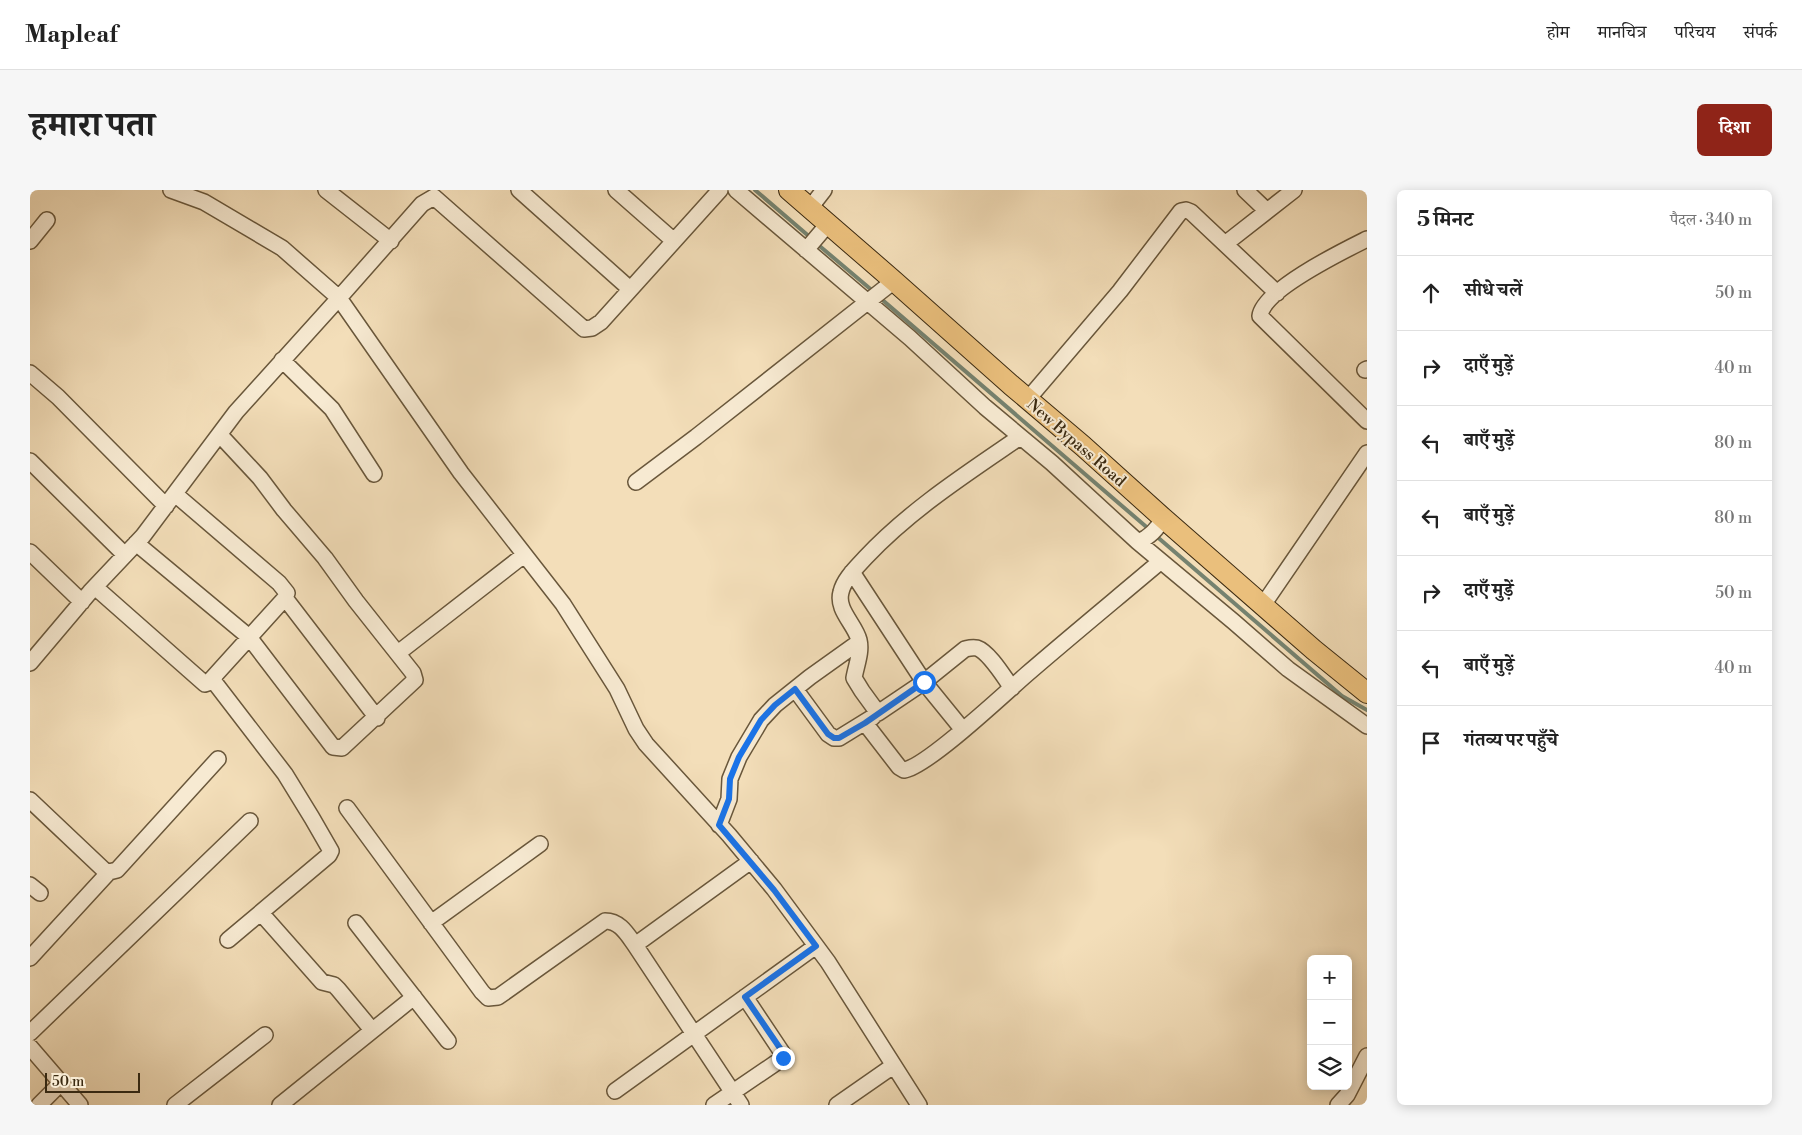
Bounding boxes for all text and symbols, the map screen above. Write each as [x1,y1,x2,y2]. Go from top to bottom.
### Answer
text: Mapleaf [25,20,118,50]
text: होम [1547,21,1570,44]
text: मानचित्र [1598,21,1646,44]
text: परिचय [1674,21,1715,44]
text: संपर्क [1743,21,1777,44]
text: हमारा पता [30,104,155,147]
button: दिशा [1697,104,1772,156]
text: 5 मिनट [1417,207,1473,233]
text: पैदल · 340 m [1670,210,1752,230]
text: सीधे चलें [1464,278,1522,302]
icon: ahead [1417,279,1445,307]
text: 50 m [1715,283,1752,303]
text: दाएँ मुड़ें [1464,353,1514,377]
icon: right [1417,354,1445,382]
text: 40 m [1715,358,1752,378]
street label: New Bypass Road [1023,394,1130,491]
text: बाएँ मुड़ें [1464,428,1514,452]
icon: left [1417,429,1445,457]
text: 80 m [1714,433,1752,453]
text: बाएँ मुड़ें [1464,503,1514,527]
icon: left [1417,504,1445,532]
text: 80 m [1714,508,1752,528]
text: दाएँ मुड़ें [1464,578,1514,602]
icon: right [1417,579,1445,607]
text: 50 m [1715,583,1752,603]
text: बाएँ मुड़ें [1464,653,1514,677]
icon: left [1417,654,1445,682]
text: 40 m [1715,658,1752,678]
route start [913,671,936,694]
text: गंतव्य पर पहुँचे [1464,728,1558,752]
icon: arrive [1417,729,1445,757]
map controls [1307,955,1352,1090]
button: + [1307,955,1352,1000]
button: − [1307,1000,1352,1045]
button: layers [1307,1045,1352,1090]
route end [772,1047,795,1070]
scale bar [45,1070,140,1093]
text: 50 m [52,1073,84,1091]

